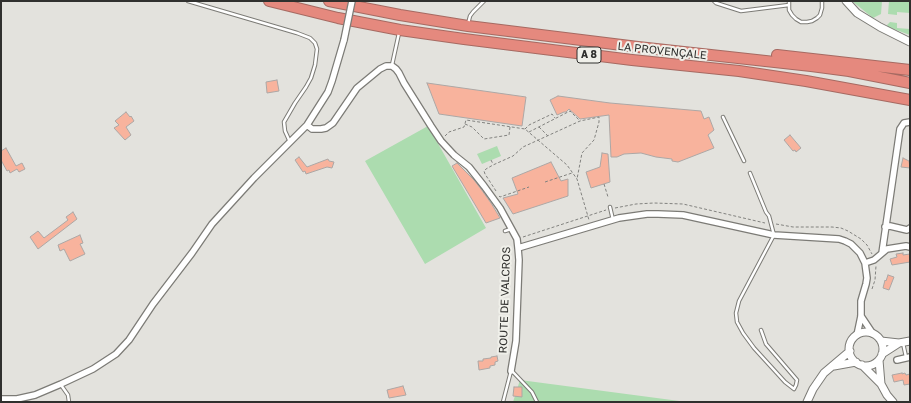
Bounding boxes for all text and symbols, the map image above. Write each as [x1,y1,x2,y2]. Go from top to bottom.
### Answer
street label: LA PROVENÇALE [617,40,707,62]
road number: A 8 [577,47,601,63]
street label: ROUTE DE VALCROS [497,246,513,354]

